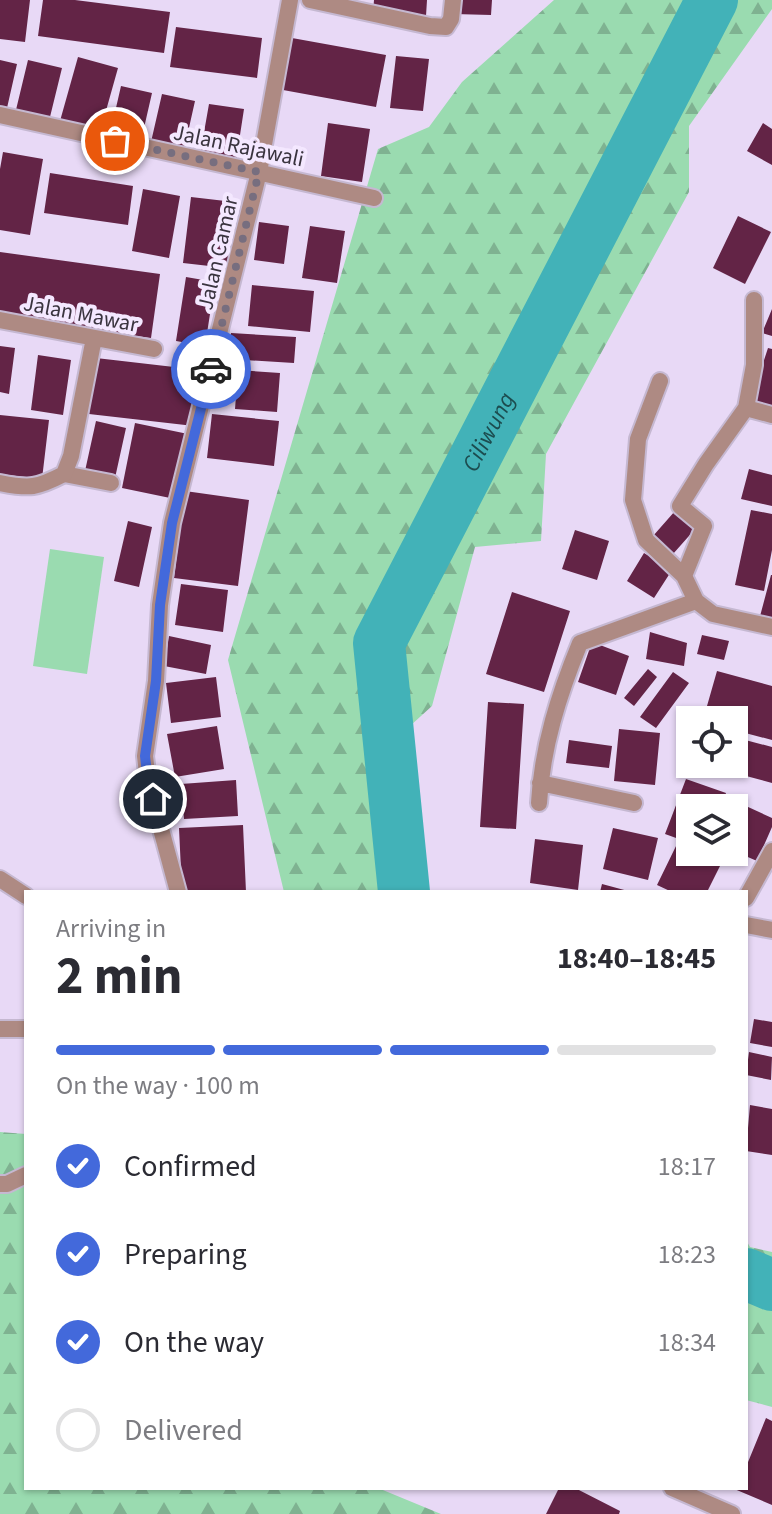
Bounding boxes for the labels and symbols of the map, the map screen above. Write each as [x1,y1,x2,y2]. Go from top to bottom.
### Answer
pin [81,107,149,175]
street label: Jalan Rajawali [171,117,307,175]
street label: Jalan Camar [189,193,247,313]
street label: Jalan Mawar [21,287,141,341]
courier [171,329,251,409]
water label: Ciliwung [454,386,524,478]
pin [119,765,187,833]

